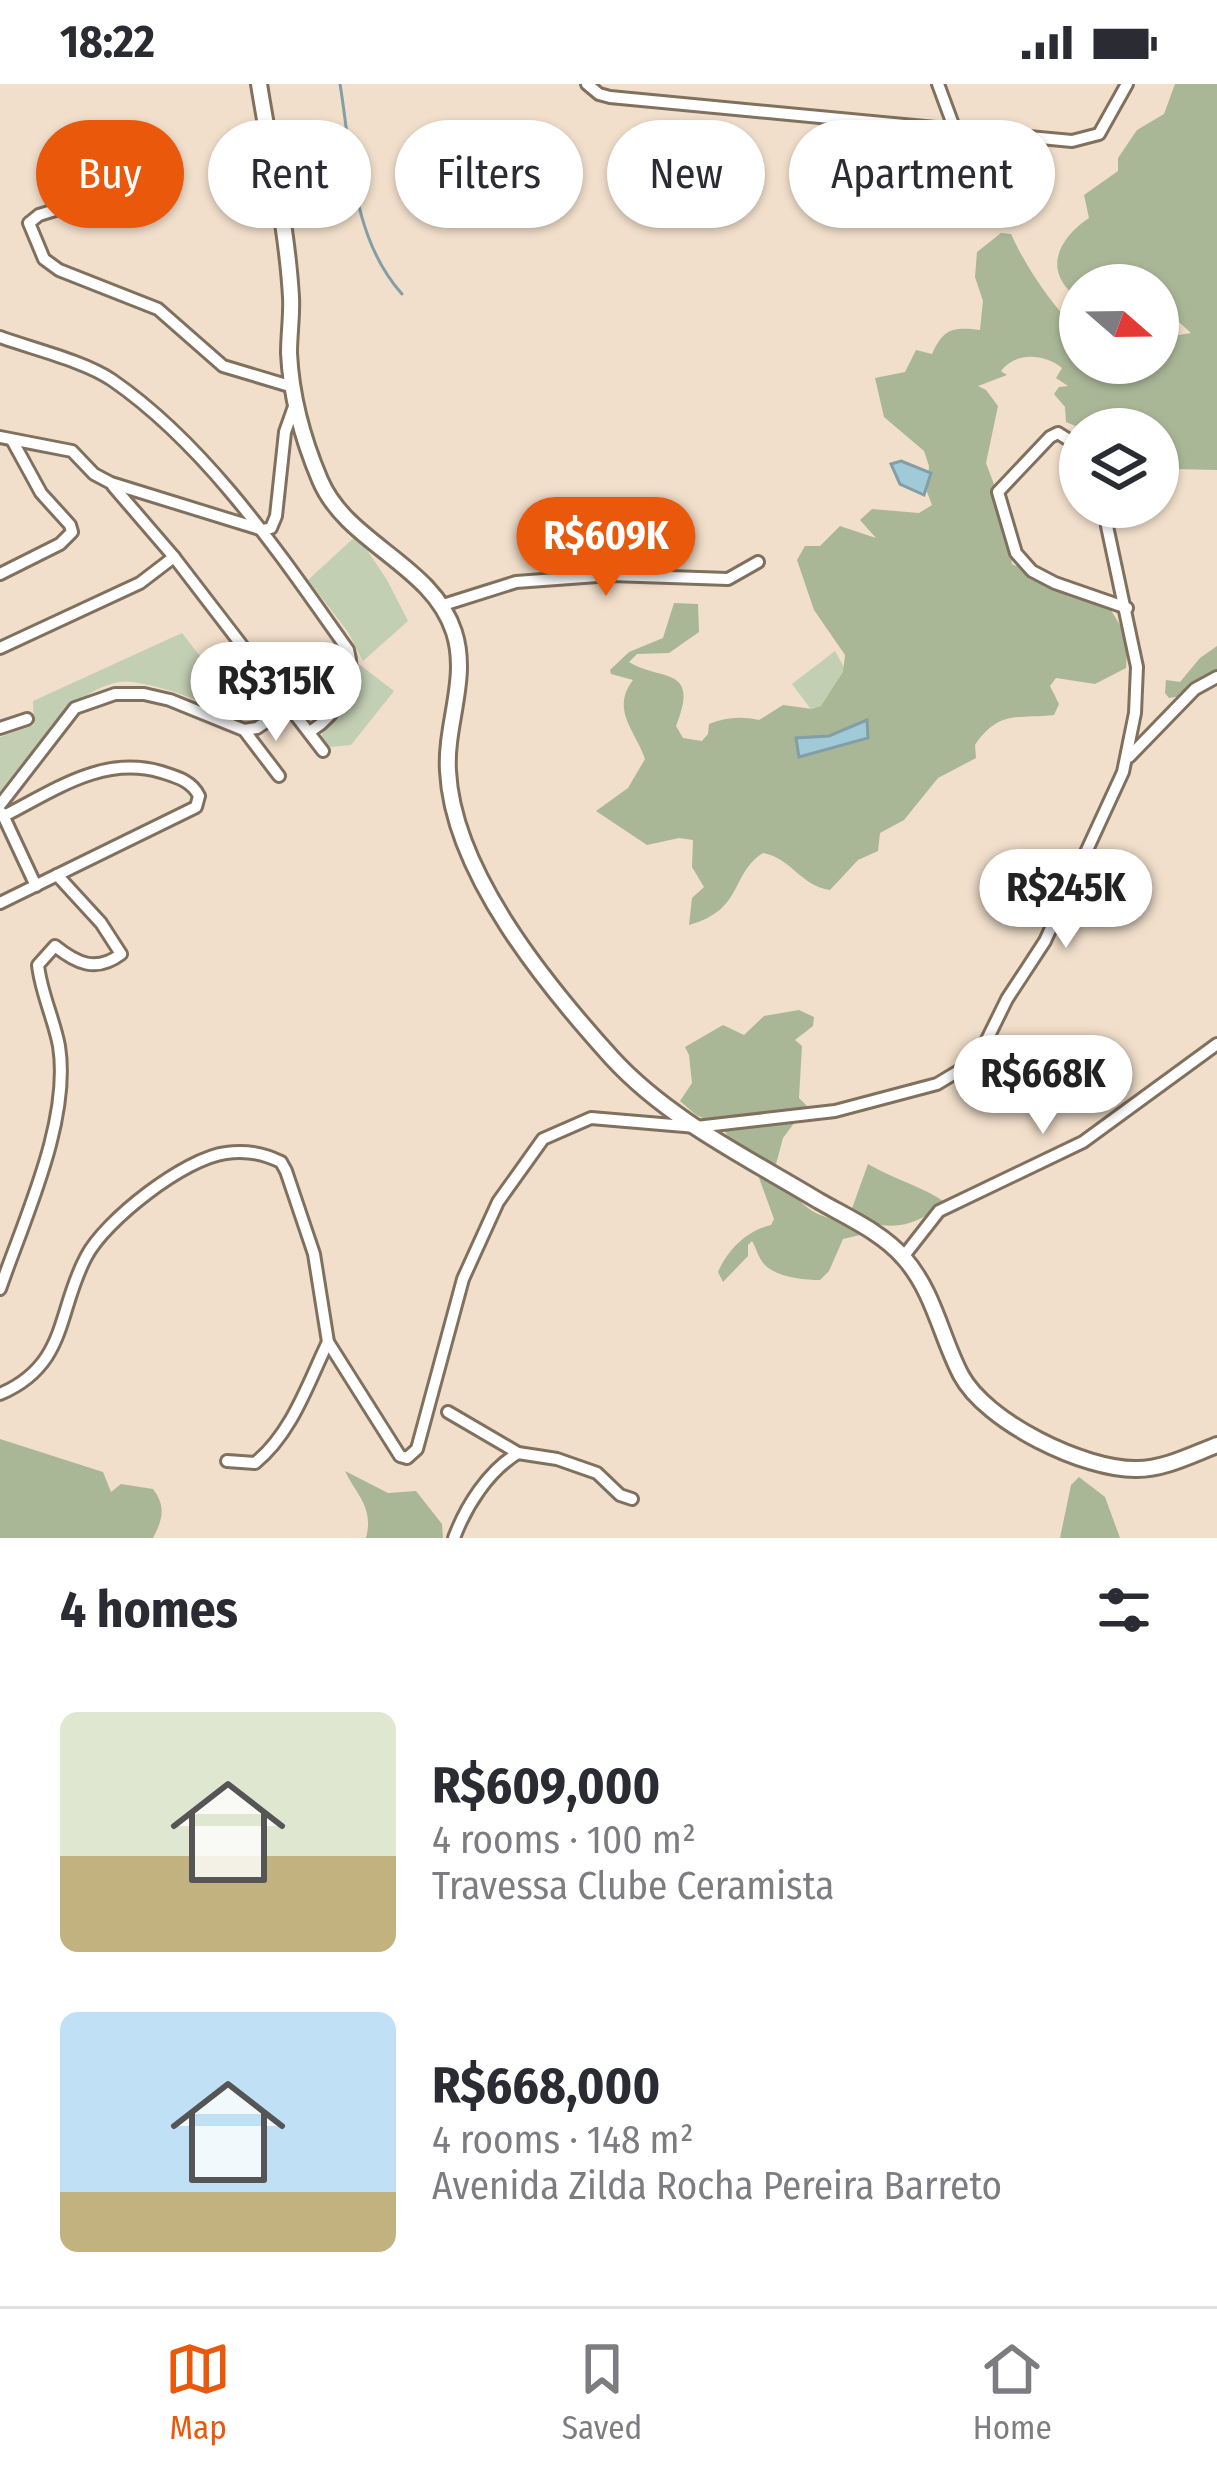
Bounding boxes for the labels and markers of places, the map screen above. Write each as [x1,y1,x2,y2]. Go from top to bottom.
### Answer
pin: R$609K [508,497,704,599]
pin: R$315K [178,642,374,744]
pin: R$245K [968,849,1164,951]
pin: R$668K [945,1035,1141,1137]

